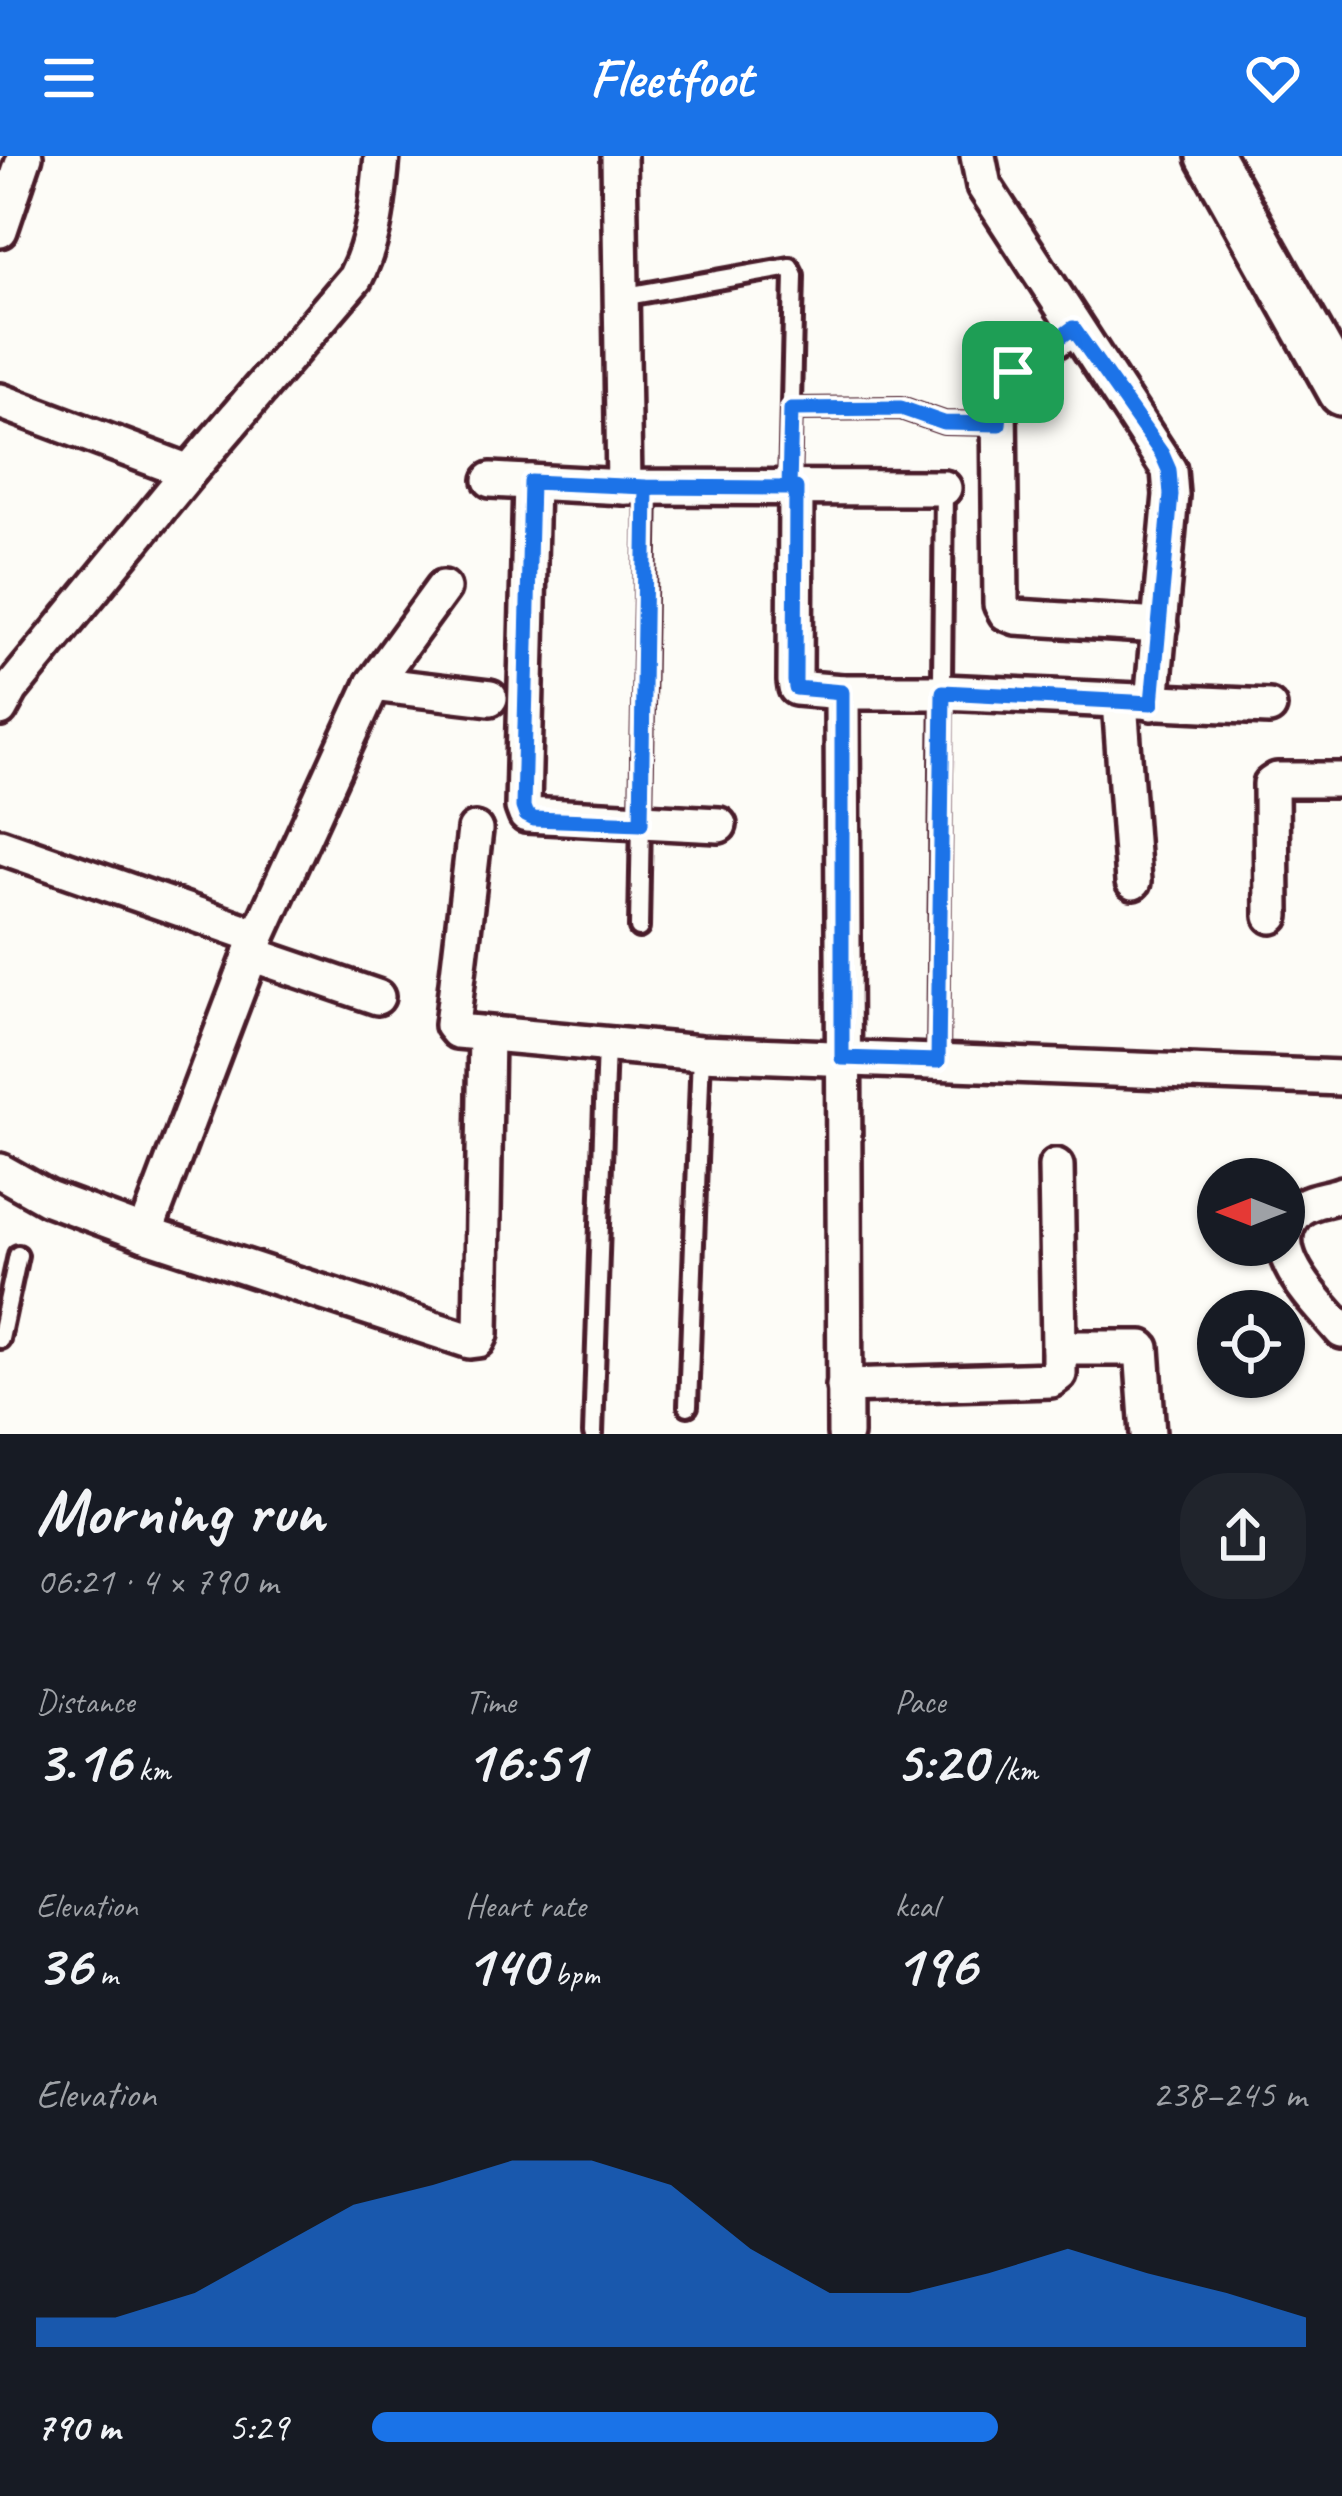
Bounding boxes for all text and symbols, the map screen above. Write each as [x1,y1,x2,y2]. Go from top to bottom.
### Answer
text: Fleetfoot [590,44,752,112]
icon: menu [36,45,102,111]
icon: heart [1240,45,1306,111]
pin [962,321,1064,423]
icon: arrive [980,339,1046,405]
north arrow [1197,1158,1305,1266]
map controls [1197,1158,1305,1398]
button: locate [1197,1290,1305,1398]
text: Morning run [36,1470,324,1553]
button: share [1180,1473,1306,1599]
text: 06:21 · 4 × 790 m [36,1557,278,1606]
text: Distance [36,1681,134,1723]
text: Time [465,1681,516,1723]
text: Pace [895,1681,946,1723]
text: 3.16 [36,1723,130,1799]
text: 16:51 [465,1723,586,1799]
text: 5:20 [895,1723,987,1799]
text: km [130,1749,170,1791]
text: /km [987,1749,1038,1791]
text: Elevation [36,1885,138,1927]
text: Heart rate [465,1885,586,1927]
text: kcal [895,1885,938,1927]
text: 36 [36,1927,91,2003]
text: 140 [465,1927,546,2003]
text: 196 [895,1927,976,2003]
text: m [91,1953,118,1995]
text: bpm [546,1953,600,1995]
text: Elevation [36,2070,156,2119]
text: 238–245 m [1152,2070,1306,2119]
text: 790 m [36,2403,120,2452]
text: 5:29 [228,2403,288,2452]

